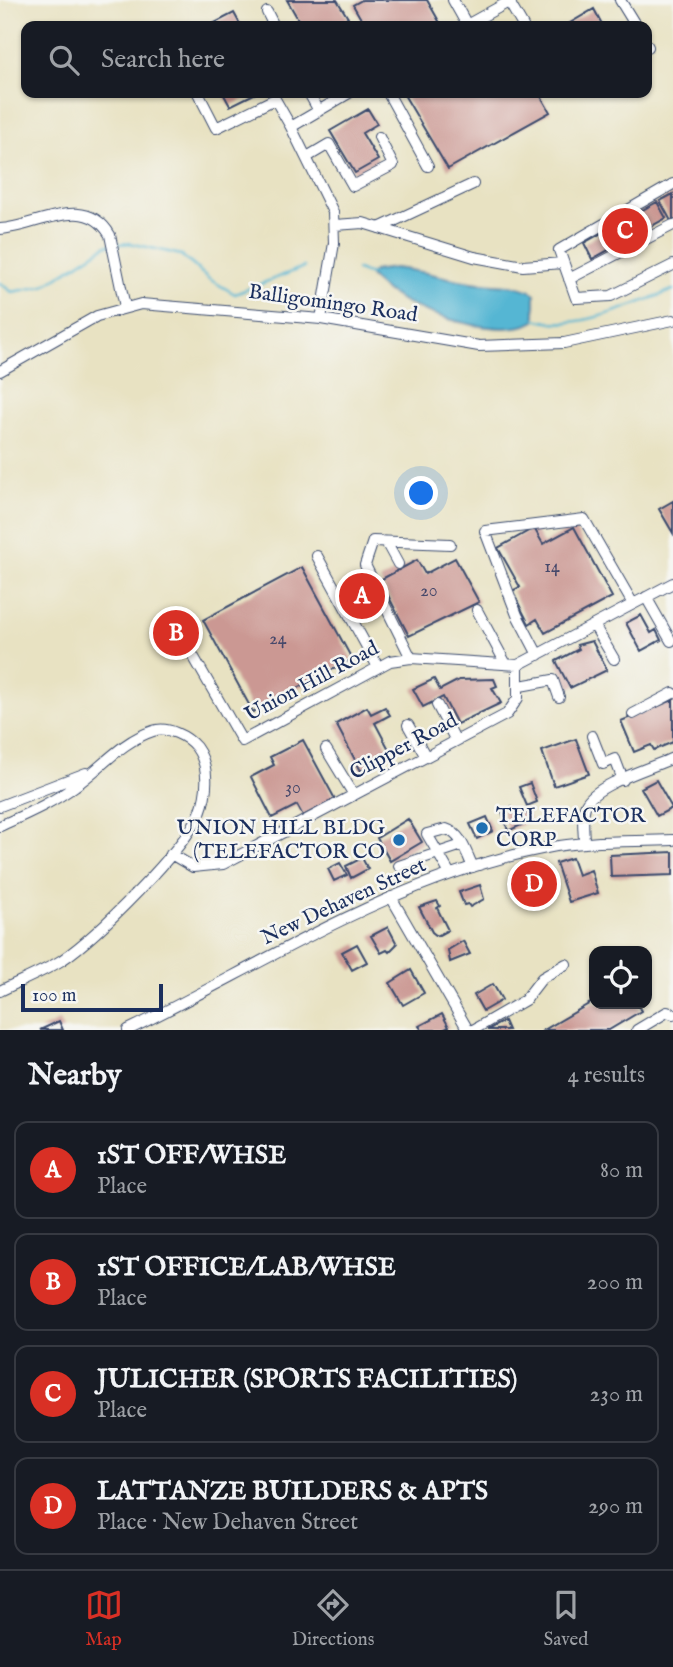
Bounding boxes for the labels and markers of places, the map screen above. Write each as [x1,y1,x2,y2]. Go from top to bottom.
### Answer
pin: C [602,205,648,257]
pin: A [339,570,385,622]
pin: B [153,607,199,659]
place label: TELEFACTOR CORP [496,803,646,854]
place label: UNION HILL BLDG (TELEFACTOR CO [176,815,385,866]
marker: TELEFACTOR CORP [474,820,490,836]
marker: UNION HILL BLDG (TELEFACTOR CO [391,832,407,848]
pin: D [511,858,557,910]

